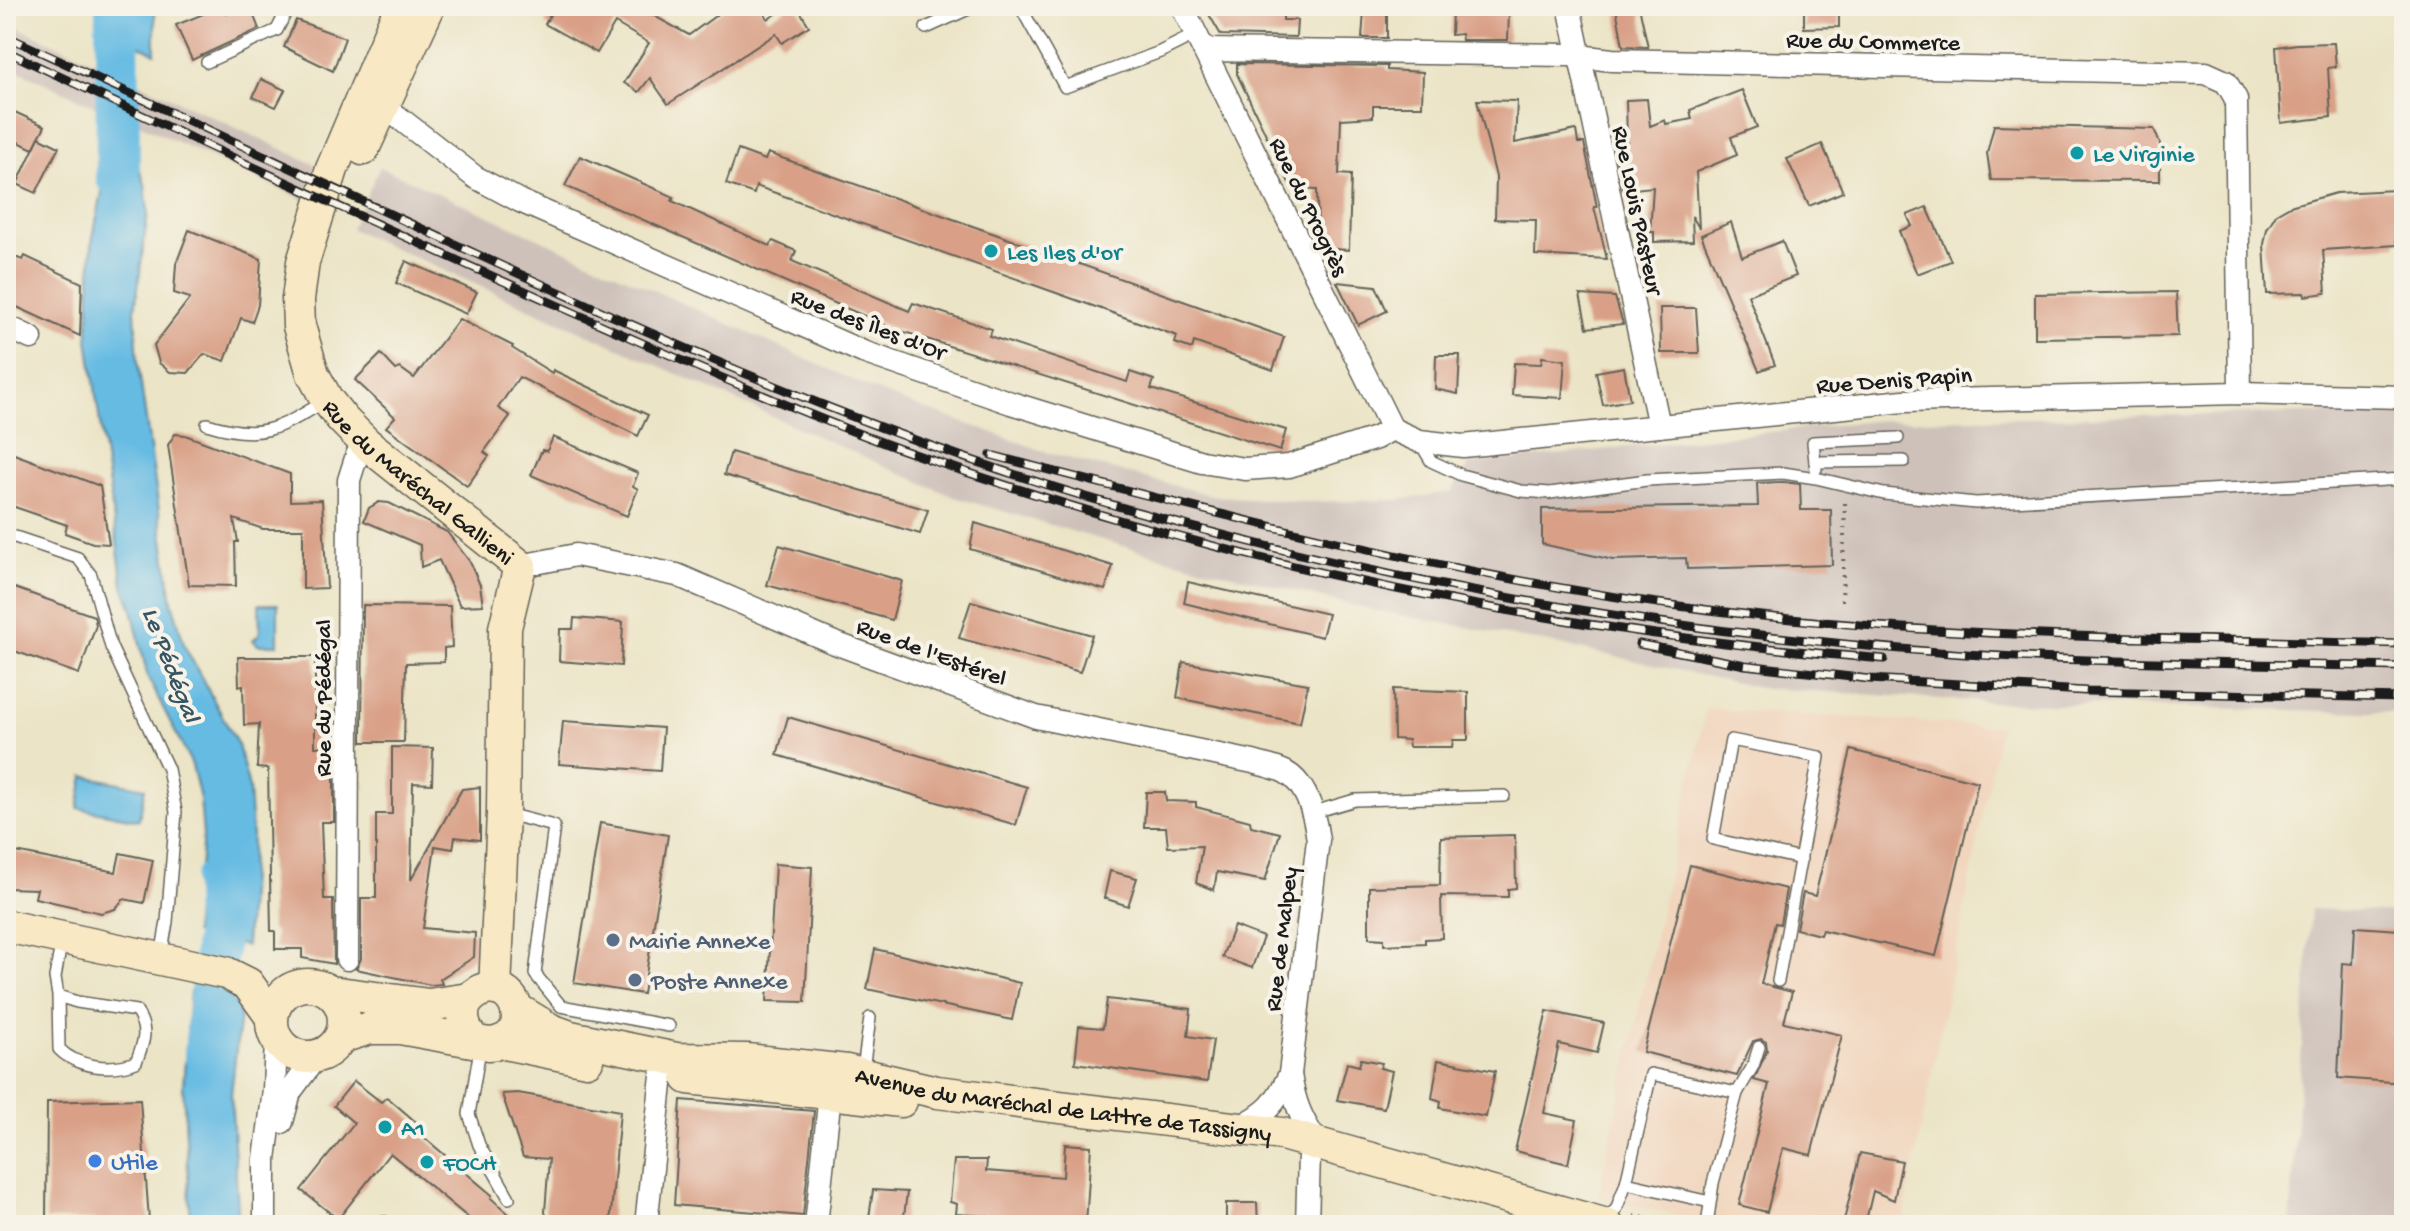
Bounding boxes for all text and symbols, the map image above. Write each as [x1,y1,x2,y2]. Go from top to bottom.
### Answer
street label: Rue du Commerce [1786,27,1961,60]
street label: Rue Louis Pasteur [1604,124,1668,300]
street label: Rue du Progrès [1261,134,1353,283]
place label: Le Virginie [2093,142,2195,171]
marker: Le Virginie [2068,144,2086,162]
place label: Les Iles d'or [1007,240,1124,269]
marker: Les Iles d'or [982,242,1000,260]
street label: Rue des Îles d'Or [786,283,952,370]
street label: Rue Denis Papin [1815,363,1974,402]
street label: Rue du Maréchal Gallieni [314,395,519,574]
water label: Le Pédégal [133,604,205,729]
street label: Rue de l'Estérel [852,614,1010,695]
street label: Rue du Pédégal [311,619,340,777]
street label: Rue de Malpey [1260,865,1307,1013]
place label: Mairie Annexe [629,929,771,958]
marker: Mairie Annexe [604,931,622,949]
place label: Poste Annexe [650,969,788,998]
marker: Poste Annexe [626,971,644,989]
street label: Avenue du Maréchal de Lattre de Tassigny [852,1062,1273,1151]
place label: A1 [401,1116,425,1145]
marker: A1 [376,1118,394,1136]
place label: Utile [111,1150,158,1179]
place label: FOCH [442,1151,497,1180]
marker: Utile [86,1152,104,1170]
marker: FOCH [418,1153,436,1171]

